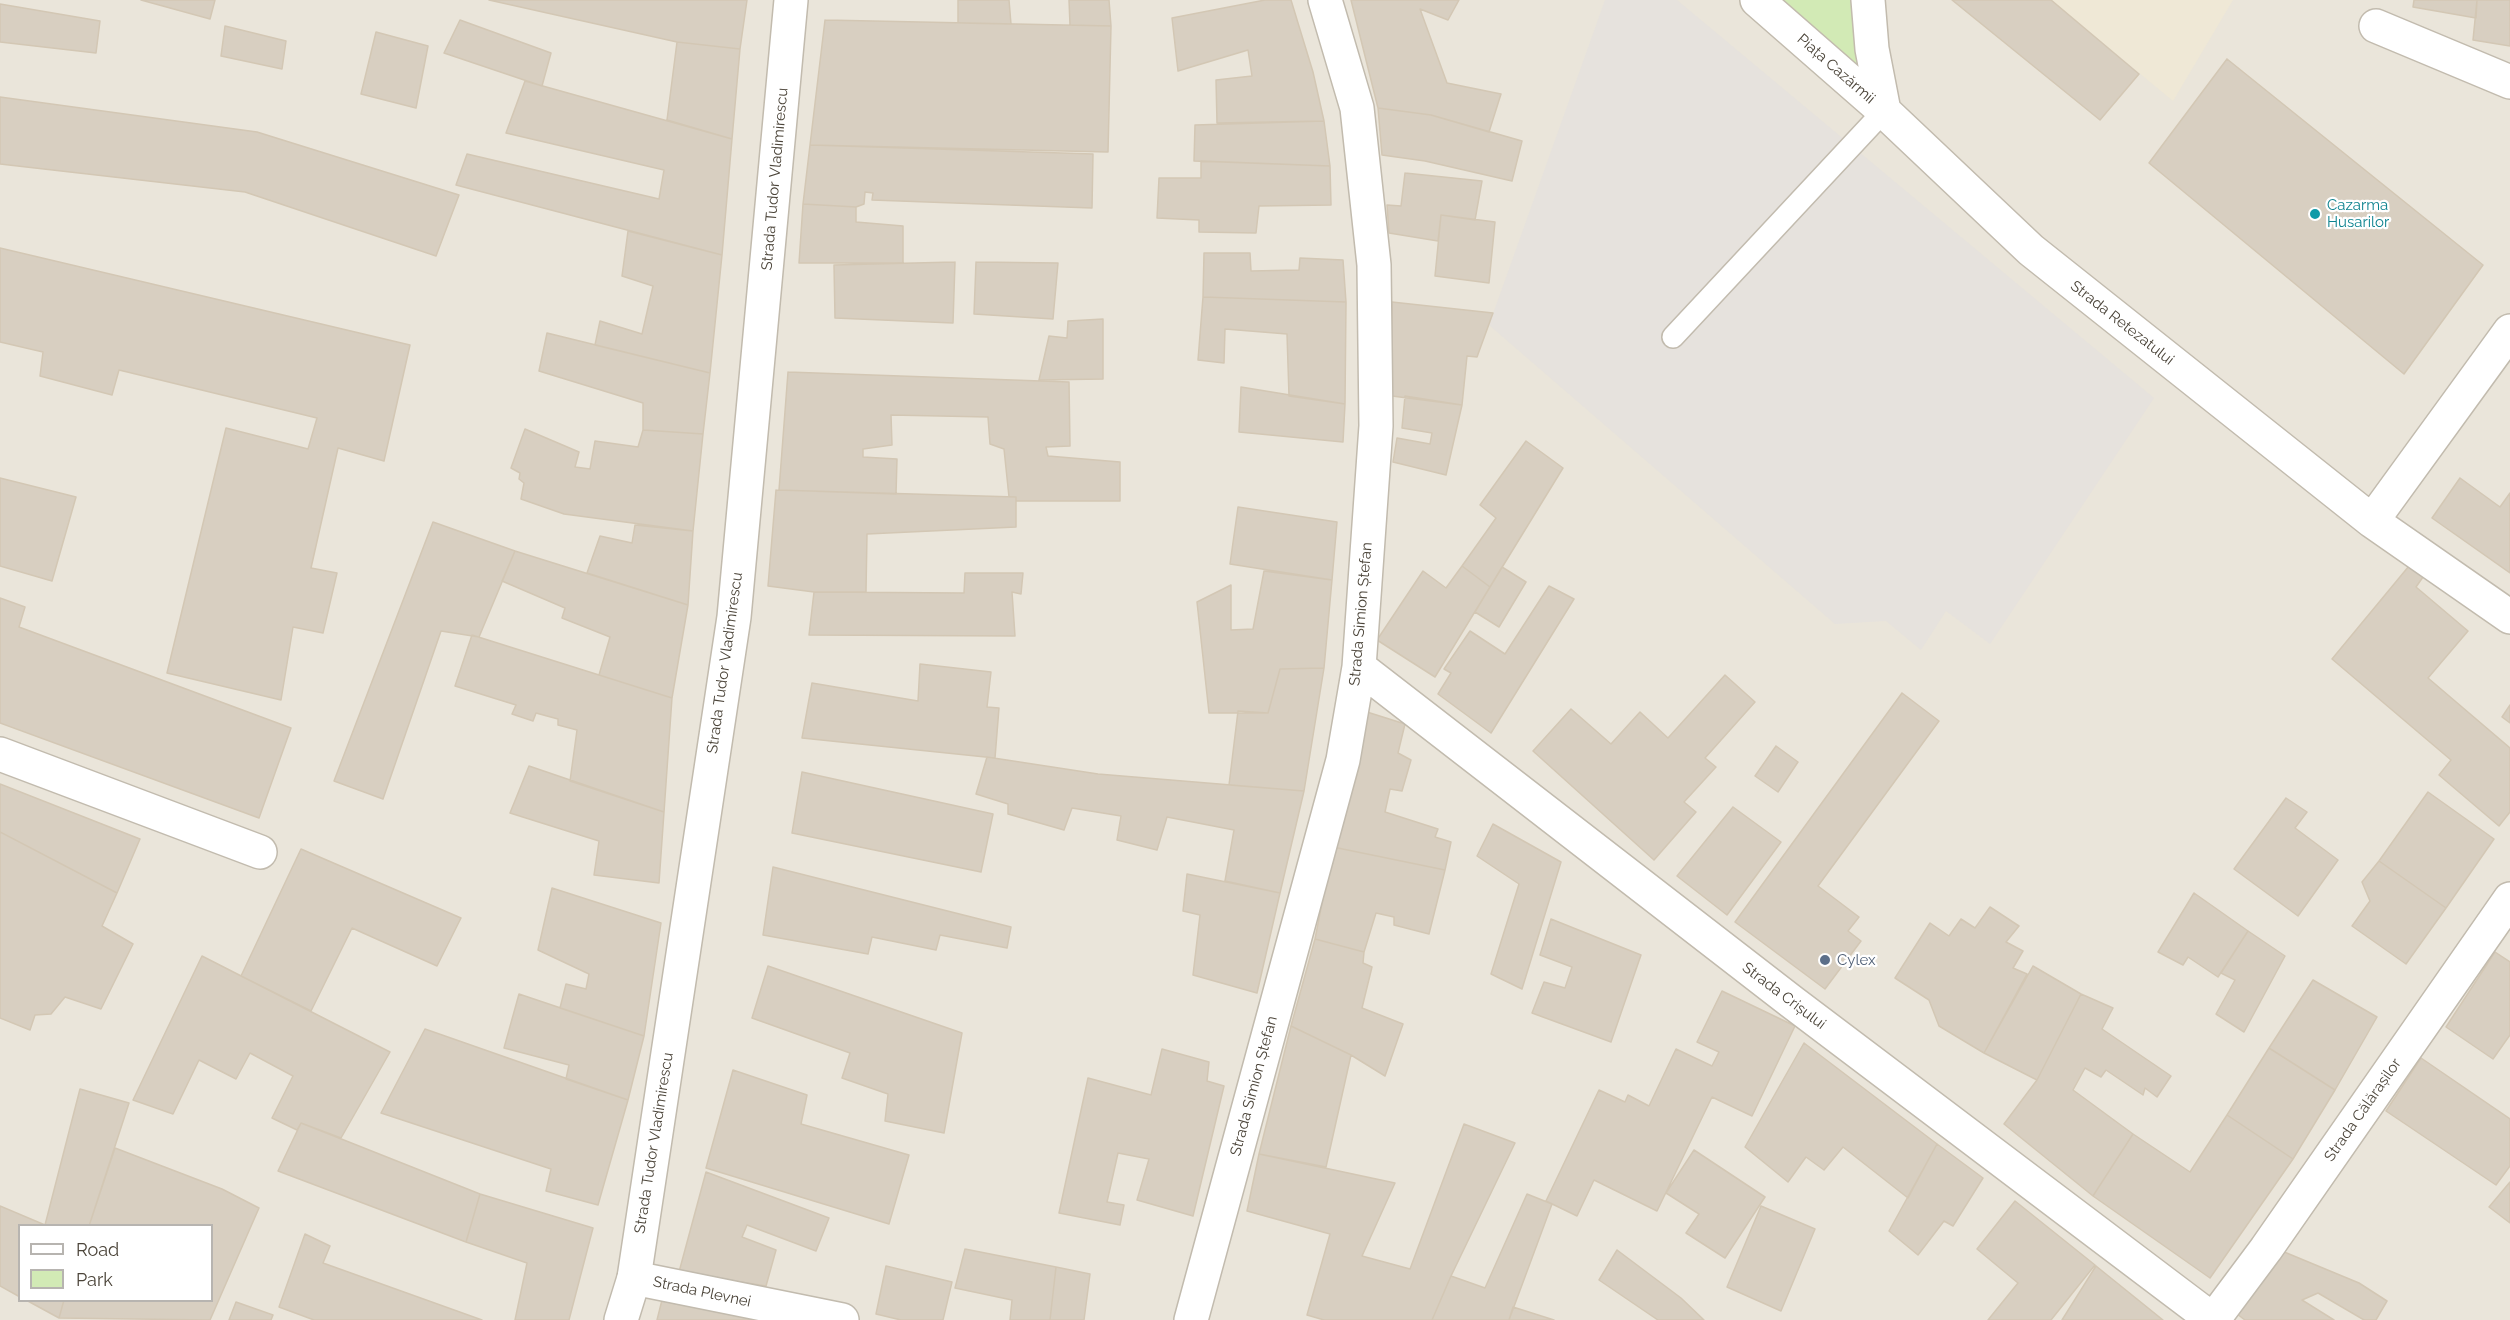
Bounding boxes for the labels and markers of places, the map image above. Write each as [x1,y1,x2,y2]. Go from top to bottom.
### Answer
place label: Cazarma Husarilor [2327,196,2389,231]
marker: Cazarma Husarilor [2308,207,2322,221]
place label: Cylex [1837,951,1876,969]
marker: Cylex [1818,953,1832,967]

